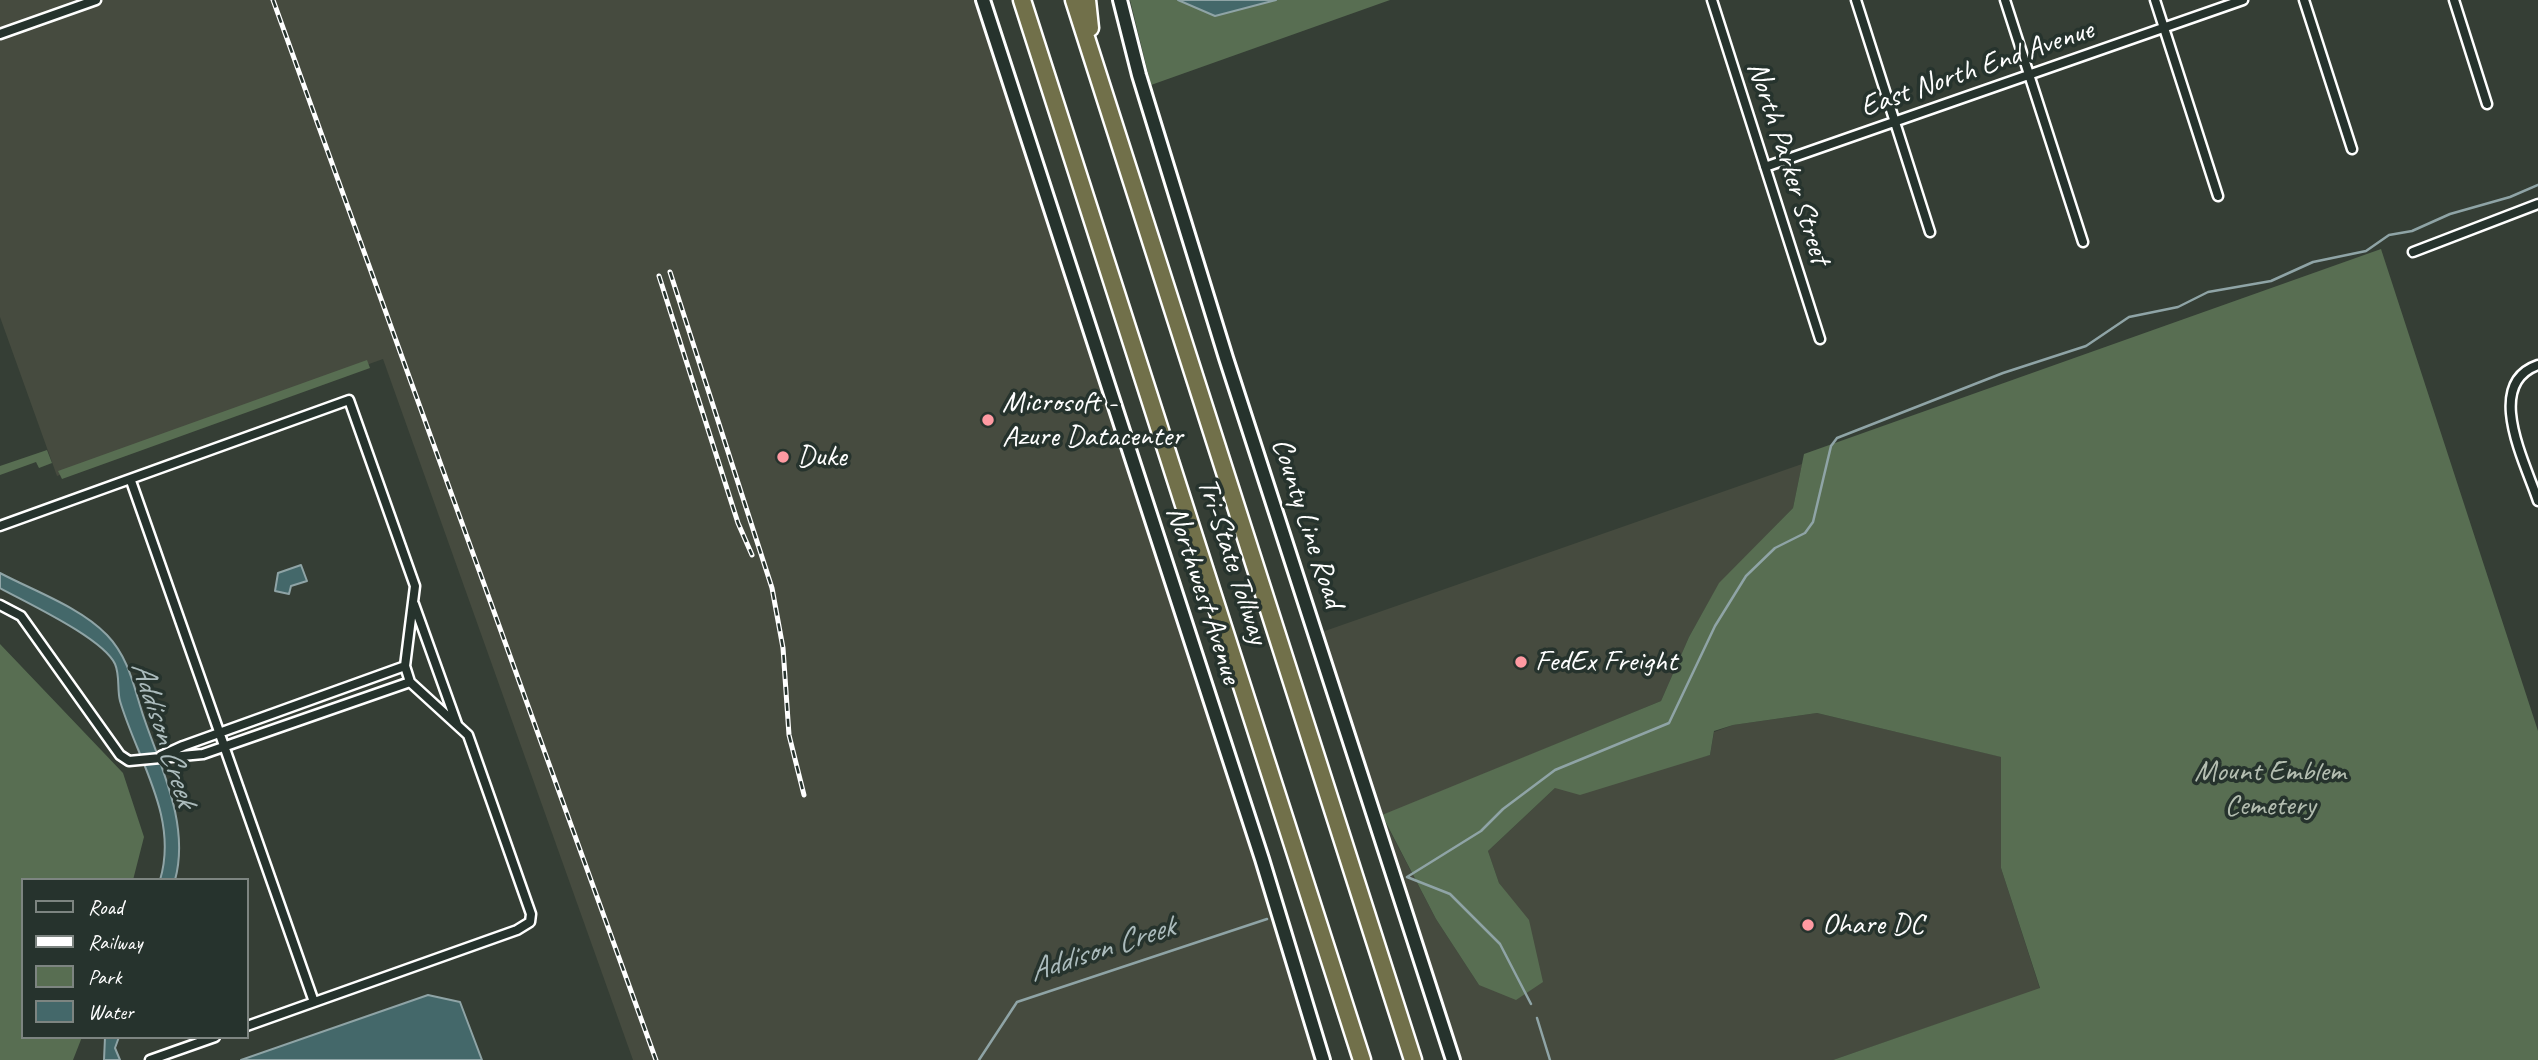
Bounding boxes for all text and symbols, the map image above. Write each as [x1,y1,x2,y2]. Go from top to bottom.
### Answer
street label: East North End Avenue [1856,12,2098,126]
street label: North Parker Street [1738,57,1838,269]
place label: Microsoft - Azure Datacenter [1002,385,1183,456]
marker: Microsoft - Azure Datacenter [980,412,996,428]
street label: County Line Road [1263,434,1351,612]
place label: Duke [797,439,846,475]
marker: Duke [775,449,791,465]
street label: Tri-State Tollway [1188,473,1276,649]
street label: Northwest Avenue [1157,502,1249,688]
place label: FedEx Freight [1535,644,1677,680]
marker: FedEx Freight [1513,654,1529,670]
water label: Addison Creek [121,656,205,812]
park label: Mount Emblem Cemetery [2194,754,2346,824]
legend [21,878,248,1039]
text: Road [88,894,123,920]
place label: Ohare DC [1822,907,1924,943]
water label: Addison Creek [1024,908,1180,992]
marker: Ohare DC [1800,917,1816,933]
text: Railway [88,929,142,955]
text: Park [88,964,121,990]
text: Water [88,999,134,1025]

